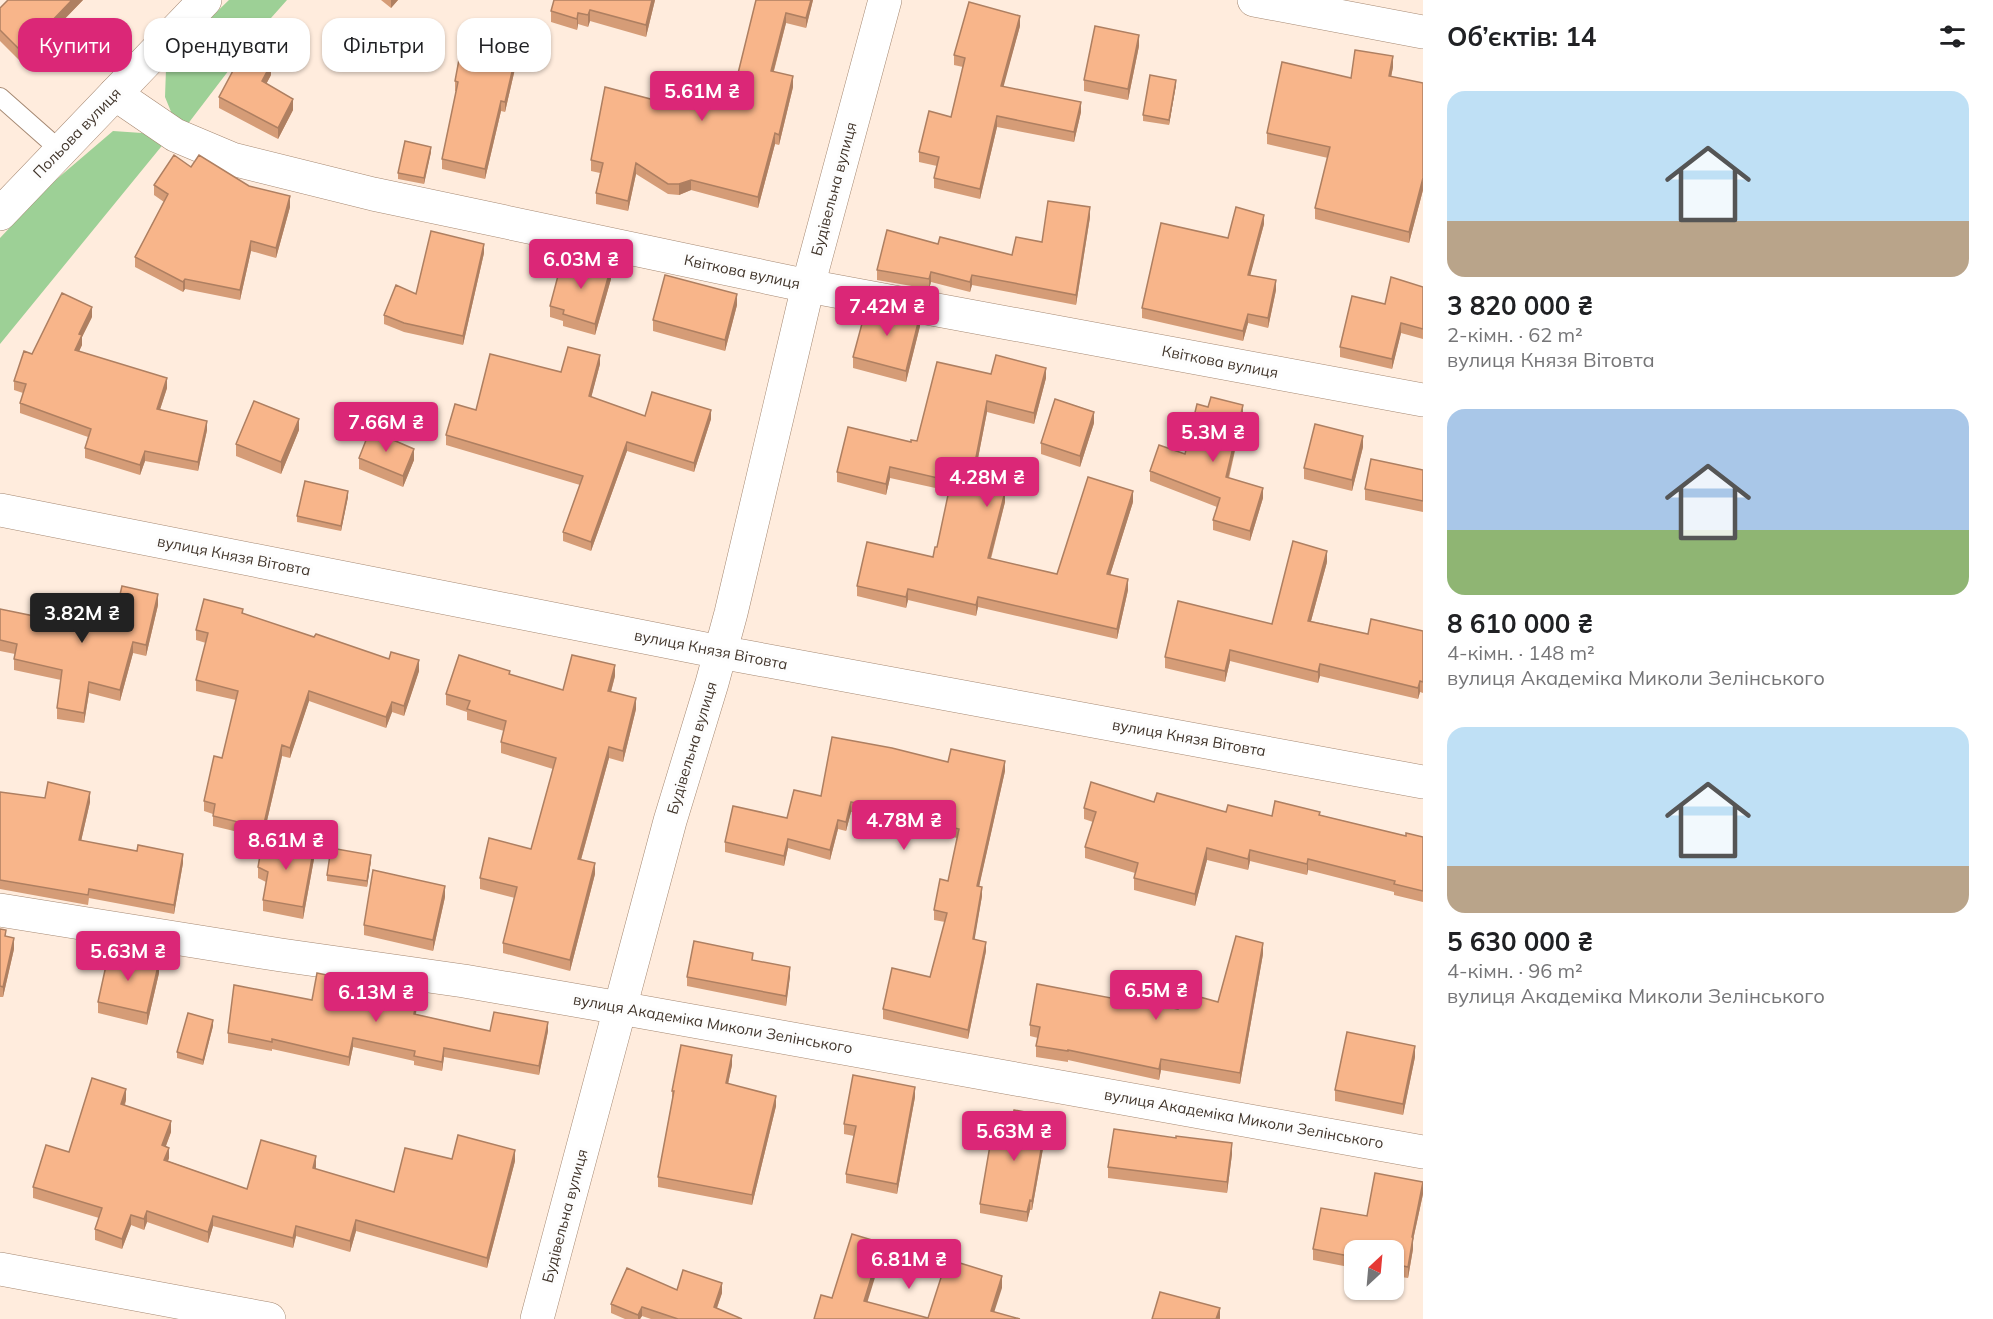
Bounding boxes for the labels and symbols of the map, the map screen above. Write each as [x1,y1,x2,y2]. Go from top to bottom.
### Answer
pin: 5.61M ₴ [647,71,757,122]
street label: Польова вулиця [29,83,125,182]
street label: Будівельна вулиця [807,120,861,258]
pin: 6.03M ₴ [526,239,636,290]
street label: Квіткова вулиця [682,250,802,293]
pin: 7.42M ₴ [832,286,942,337]
street label: Квіткова вулиця [1160,341,1280,382]
pin: 7.66M ₴ [331,402,441,453]
pin: 5.3M ₴ [1164,412,1262,463]
pin: 4.28M ₴ [932,457,1042,508]
street label: вулиця Князя Вітовта [156,531,312,580]
pin: 3.82M ₴ [27,593,137,644]
street label: вулиця Князя Вітовта [633,625,789,674]
street label: Будівельна вулиця [662,679,721,817]
street label: вулиця Князя Вітовта [1111,715,1267,760]
pin: 4.78M ₴ [849,800,959,851]
pin: 8.61M ₴ [231,820,341,871]
pin: 5.63M ₴ [73,931,183,982]
pin: 6.5M ₴ [1107,970,1205,1021]
pin: 6.13M ₴ [321,972,431,1023]
street label: вулиця Академіка Миколи Зелінського [572,990,854,1057]
street label: вулиця Академіка Миколи Зелінського [1103,1085,1385,1152]
pin: 5.63M ₴ [959,1111,1069,1162]
street label: Будівельна вулиця [538,1147,592,1285]
pin: 6.81M ₴ [854,1239,964,1290]
north arrow [1344,1240,1404,1300]

